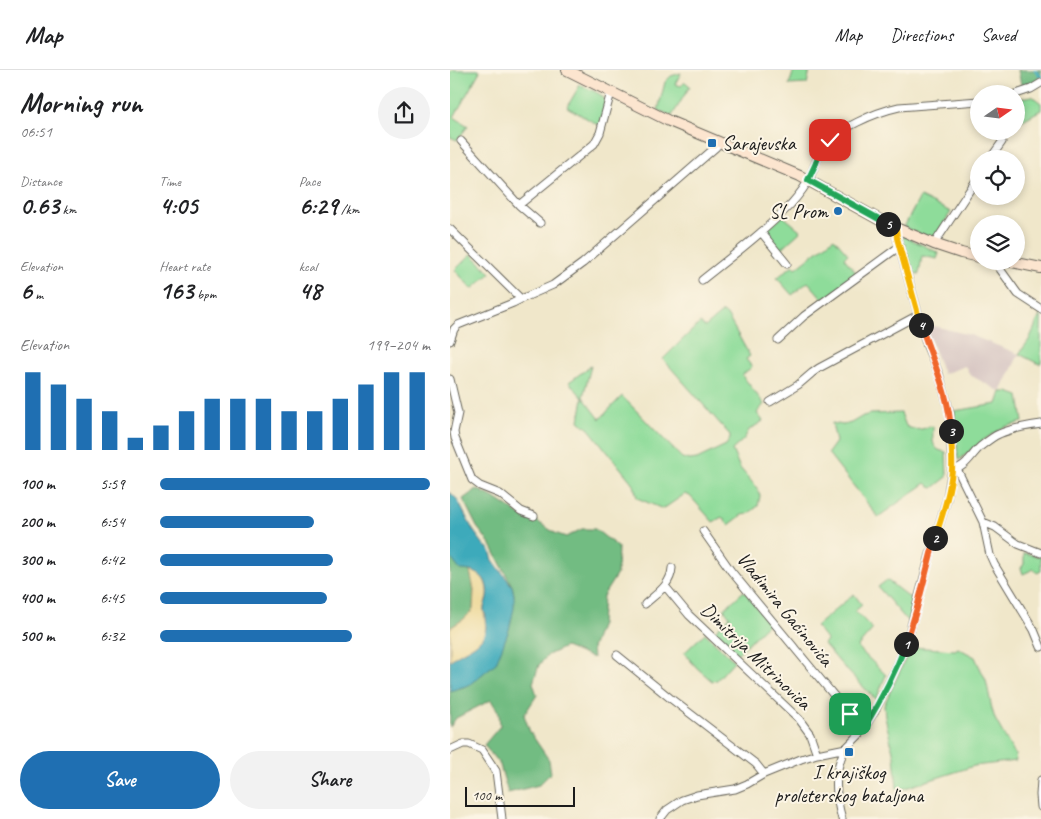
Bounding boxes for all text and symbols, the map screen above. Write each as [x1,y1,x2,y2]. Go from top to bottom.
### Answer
text: Map [25,20,62,50]
text: Map [835,24,862,46]
text: Directions [890,24,953,46]
text: Saved [981,24,1016,46]
text: Morning run [20,85,142,120]
north arrow [970,85,1025,140]
map controls [970,85,1025,270]
button: share [378,87,430,139]
pin [809,119,851,161]
text: 06:51 [20,122,52,142]
icon: check [816,126,844,154]
place label: Sarajevska [722,131,797,156]
marker: Sarajevska [706,137,718,149]
button: locate [970,150,1025,205]
text: Distance [20,173,62,190]
text: Time [159,173,181,190]
text: Pace [299,173,320,190]
text: 0.63 [20,190,59,222]
text: 4:05 [159,190,198,222]
text: 6:29 [299,190,338,222]
place label: SL Prom [769,199,830,224]
text: km [59,201,76,218]
text: /km [338,201,359,218]
marker: SL Prom [832,205,844,217]
pin: 5 [876,212,900,236]
button: layers [970,215,1025,270]
text: 5 [885,216,892,233]
text: Elevation [20,258,63,275]
text: Heart rate [159,258,210,275]
text: kcal [299,258,317,275]
text: 6 [20,275,32,307]
text: 163 [159,275,194,307]
text: 48 [299,275,321,307]
text: m [32,286,43,303]
text: bpm [194,286,216,303]
pin: 4 [908,312,934,338]
text: 4 [918,317,925,334]
text: Elevation [20,335,69,355]
text: 199–204 m [367,335,430,355]
pin: 3 [938,418,964,444]
text: 3 [948,423,955,440]
text: 100 m [20,474,55,494]
text: 5:59 [100,474,125,494]
text: 200 m [20,512,55,532]
text: 6:54 [100,512,125,532]
pin: 2 [922,526,948,550]
text: 2 [932,530,939,547]
street label: Vladimira Gaćinovića [731,547,840,672]
text: 300 m [20,550,55,570]
text: 6:42 [100,550,125,570]
text: 400 m [20,588,55,608]
text: 6:45 [100,588,125,608]
street label: Dimitrija Mitrinovića [696,597,817,716]
text: 500 m [20,626,54,646]
text: 6:32 [100,626,125,646]
pin: 1 [894,632,918,656]
text: 1 [903,636,910,653]
pin [829,693,871,735]
icon: arrive [836,700,864,728]
marker: I krajiškog proleterskog bataljona [843,746,855,758]
button: Save [20,751,220,809]
button: Share [230,751,430,809]
place label: I krajiškog proleterskog bataljona [775,760,925,808]
scale bar [465,784,575,807]
text: 100 m [472,787,502,804]

